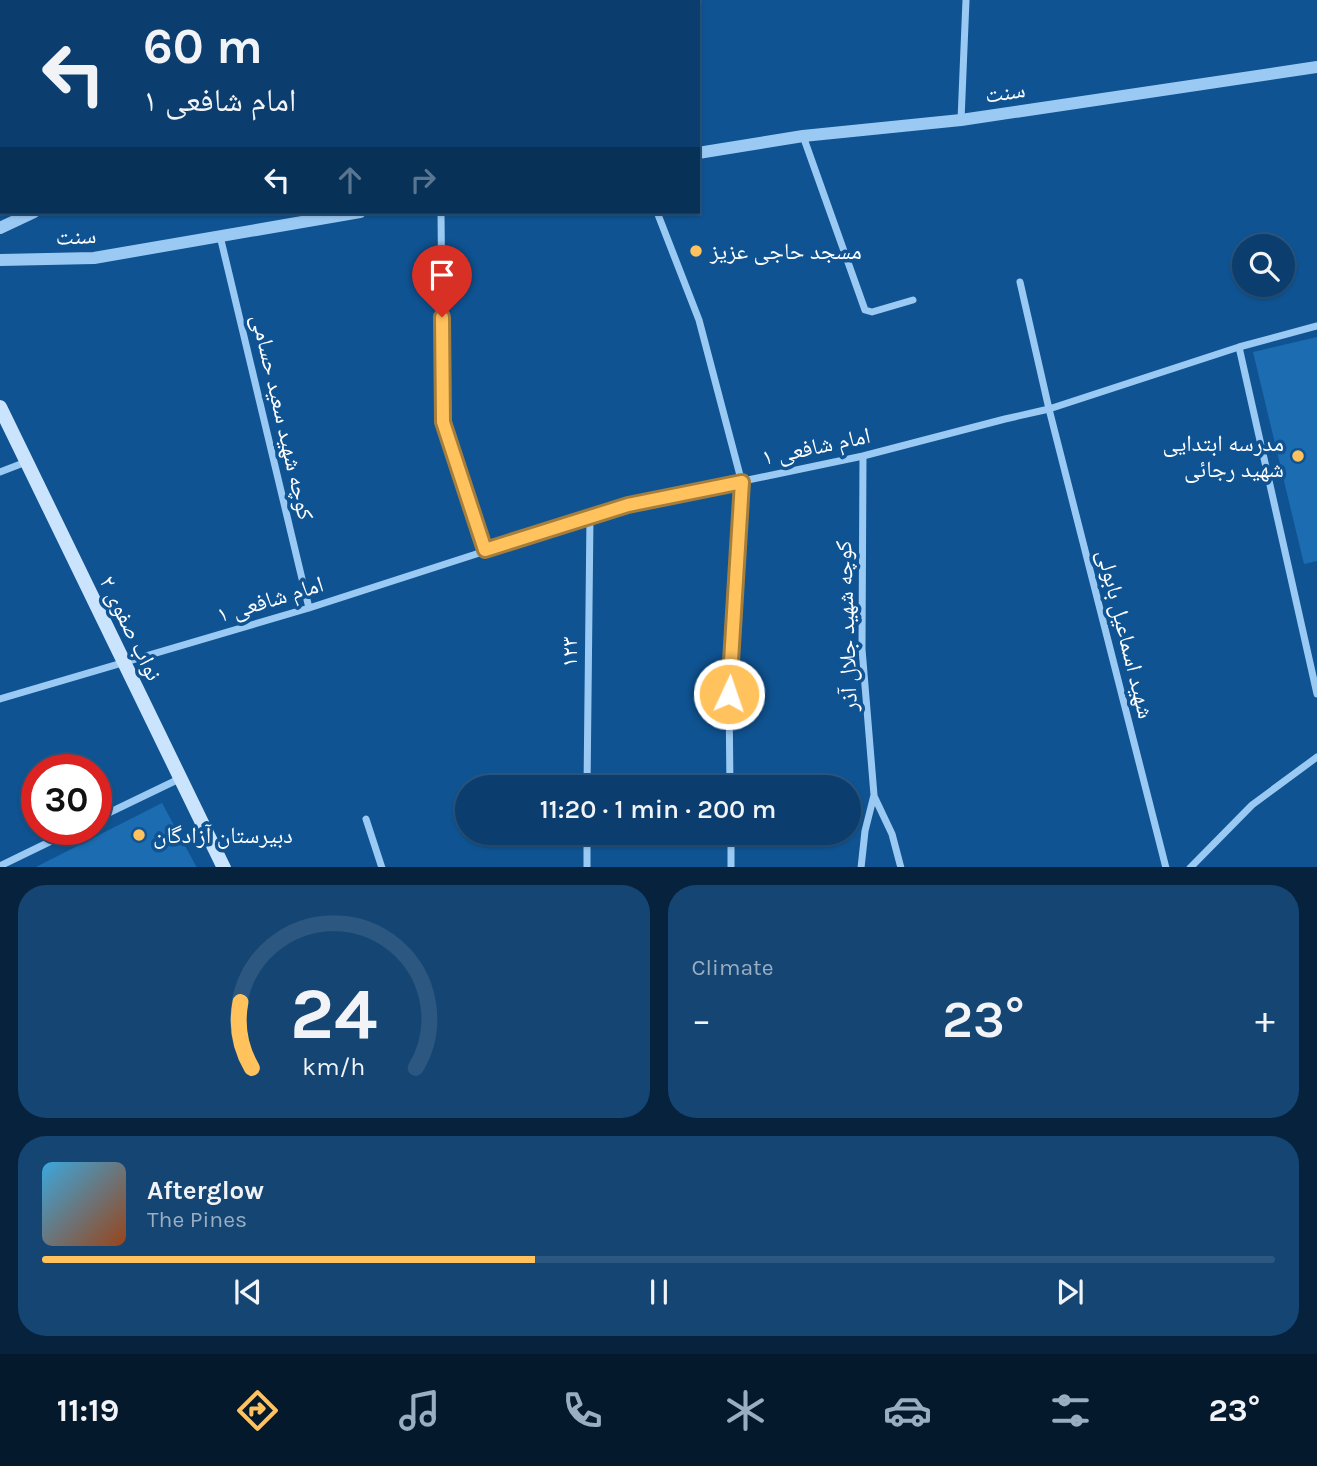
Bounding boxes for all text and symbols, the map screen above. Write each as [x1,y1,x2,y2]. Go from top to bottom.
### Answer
text: 60 m [143,18,263,75]
icon: left [28,28,119,119]
street label: سنت [983,76,1027,109]
text: امام شافعی ۱ [143,82,296,119]
icon: left [258,161,296,199]
icon: ahead [331,161,369,199]
icon: right [404,161,442,199]
street label: سنت [55,222,97,251]
map controls [1232,234,1295,297]
button: search [1232,234,1295,297]
place label: مسجد حاجی عزیز [709,238,862,265]
marker: مسجد حاجی عزیز [688,243,704,259]
pin [412,245,472,317]
icon: arrive [423,256,461,294]
street label: کوچه شهید سعید حسامی [246,311,319,523]
street label: امام شافعی ۱ [759,422,873,473]
place label: مدرسه ابتدایی شهید رجائی [1163,430,1284,483]
marker: مدرسه ابتدایی شهید رجائی [1290,448,1306,464]
street label: کوچه شهید جلال آذر [830,540,863,713]
street label: شهید اسماعیل بابولی [1091,547,1160,721]
street label: امام شافعی ۱ [213,570,327,630]
street label: نواب صفوی ۲ [94,571,168,685]
street label: ۱۲۳ [556,637,583,667]
position arrow [692,657,766,731]
speed limit sign: 30 [21,754,112,845]
text: 11:20 · 1 min · 200 m [540,794,776,825]
place label: دبیرستان آزادگان [153,822,293,849]
marker: دبیرستان آزادگان [131,827,147,843]
text: Climate [692,954,774,981]
text: 24 [290,971,377,1056]
text: 23° [942,989,1025,1050]
text: − [692,998,711,1043]
text: + [1255,998,1275,1043]
text: km/h [302,1051,365,1080]
text: Afterglow [147,1175,264,1206]
text: The Pines [147,1206,247,1233]
icon: previous [229,1273,267,1311]
icon: pause [640,1273,678,1311]
icon: next [1051,1273,1089,1311]
icon: directions [233,1386,282,1435]
icon: music [395,1386,444,1435]
icon: phone [558,1386,607,1435]
icon: climate [721,1386,770,1435]
icon: car [883,1386,932,1435]
icon: filters [1046,1386,1095,1435]
text: 11:19 [57,1392,119,1429]
text: 23° [1208,1392,1260,1429]

